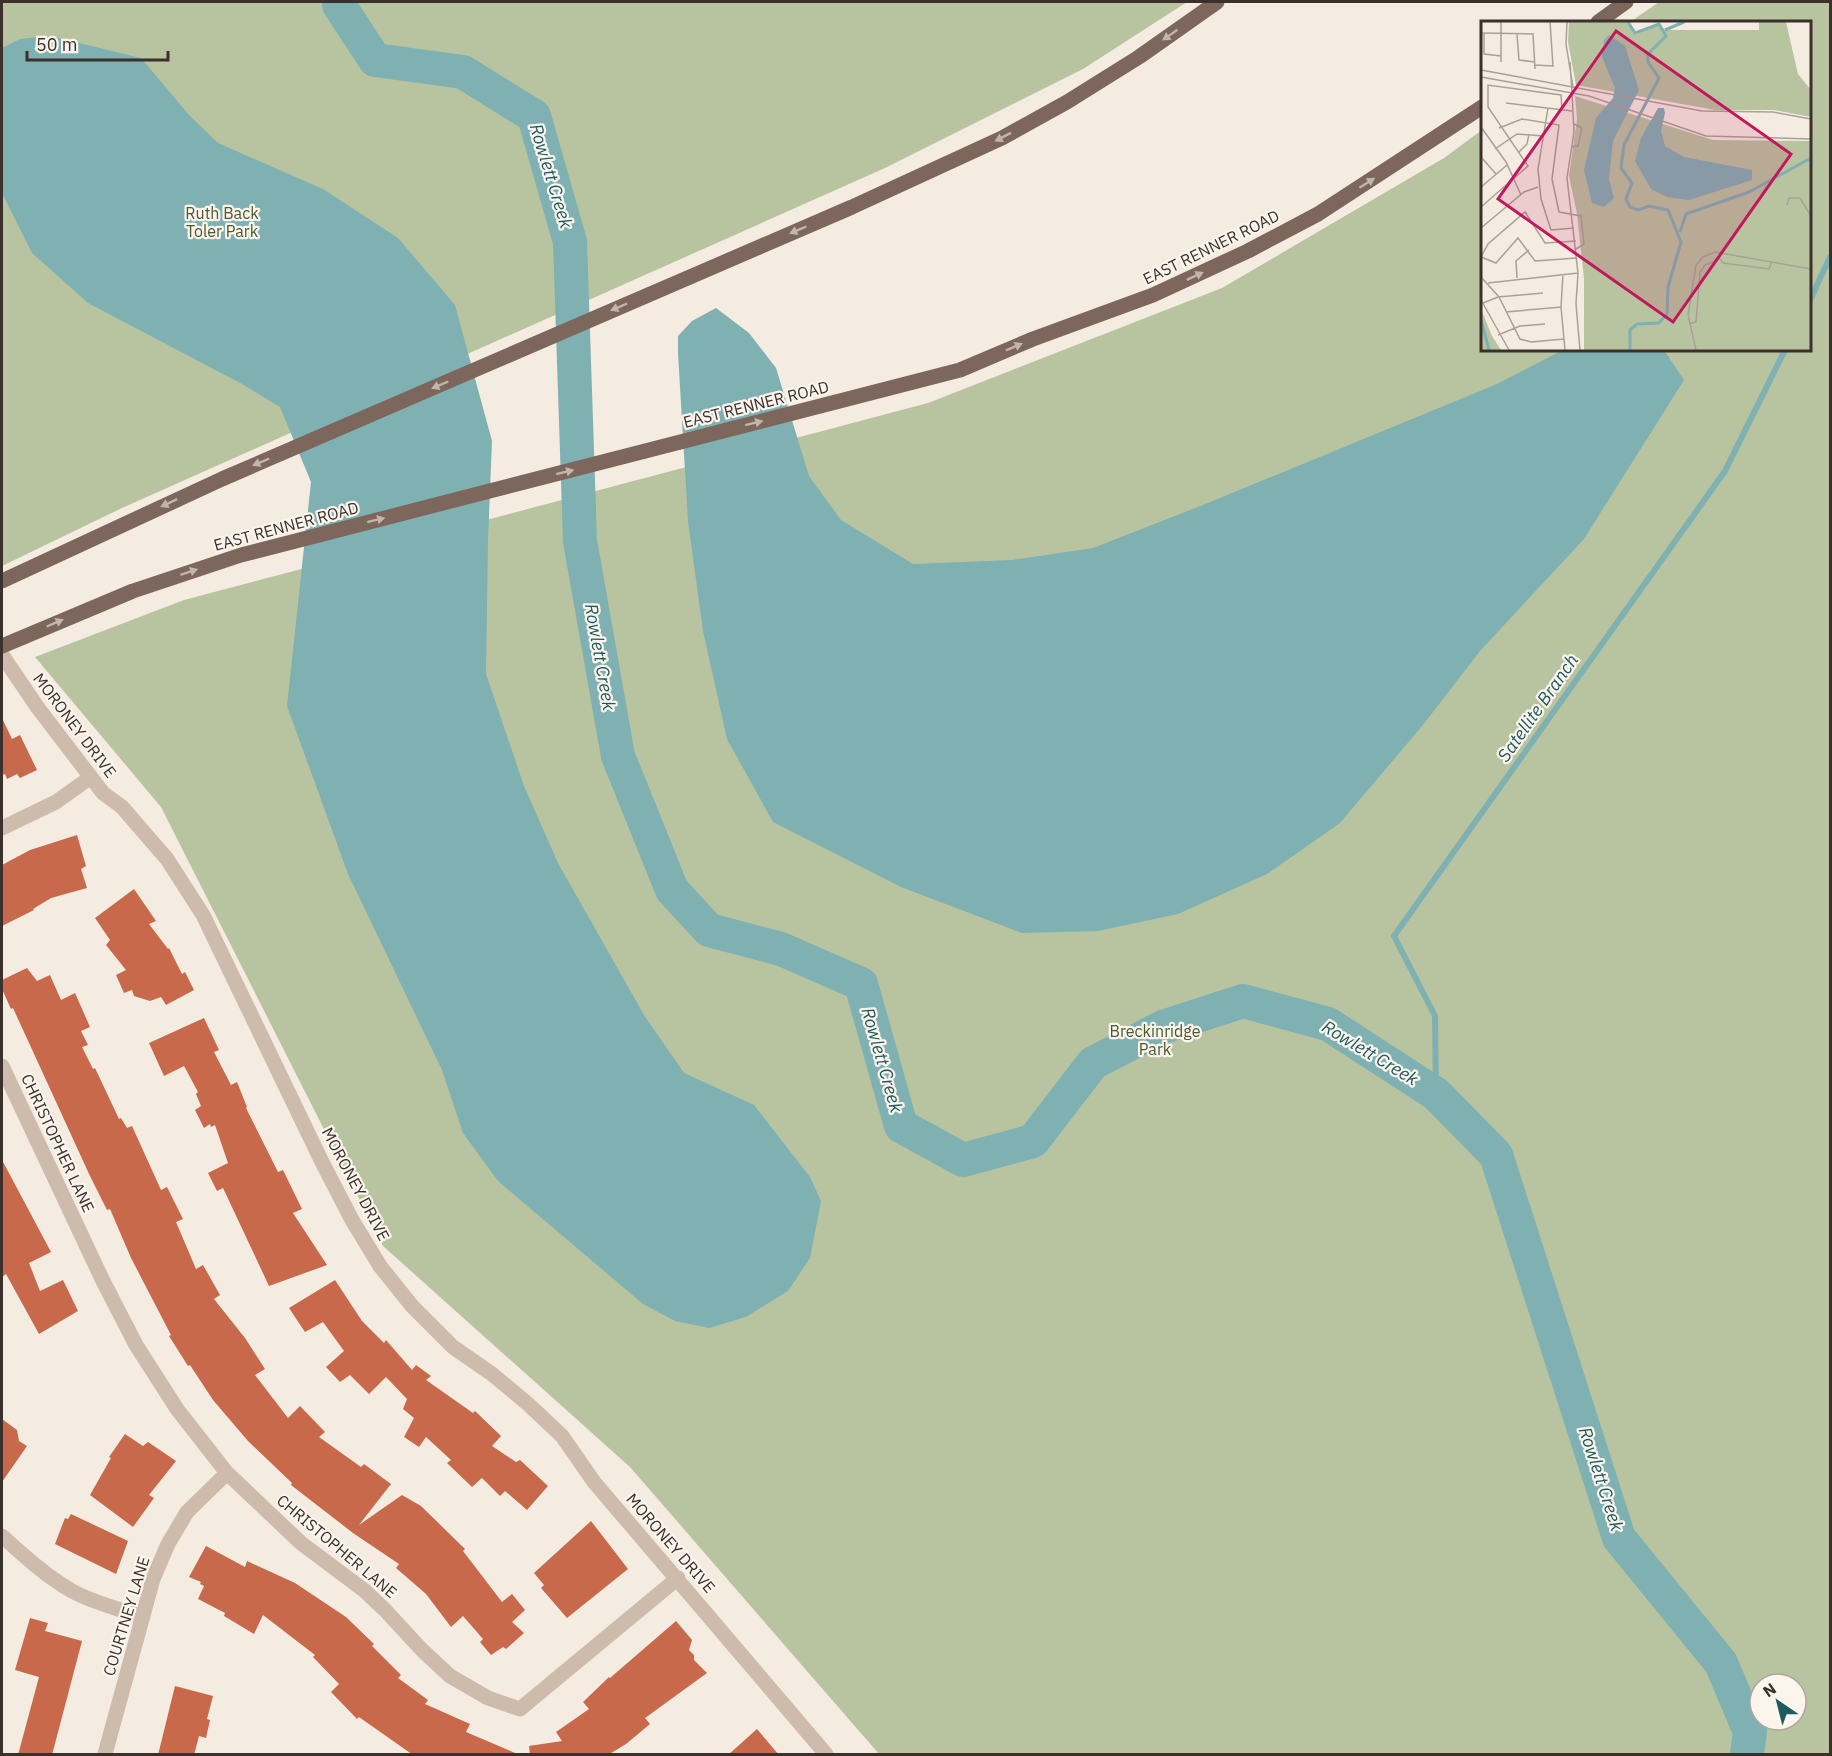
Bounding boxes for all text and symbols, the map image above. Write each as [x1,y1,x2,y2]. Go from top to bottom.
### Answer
inset map [1481,21,1811,351]
scale bar [27,24,168,62]
one-way arrow [1162,29,1178,41]
text: 50 m [36,33,78,56]
water label: Rowlett Creek [525,121,578,232]
one-way arrow [995,132,1012,141]
one-way arrow [1358,178,1375,189]
park label: Ruth Back Toler Park [185,203,259,241]
street label: EAST RENNER ROAD [1140,205,1282,289]
one-way arrow [789,225,807,235]
one-way arrow [1187,271,1204,280]
one-way arrow [610,302,628,312]
one-way arrow [1005,342,1023,352]
street label: EAST RENNER ROAD [681,376,831,432]
one-way arrow [432,380,449,389]
one-way arrow [745,417,763,427]
one-way arrow [252,457,270,467]
one-way arrow [556,466,574,476]
street label: EAST RENNER ROAD [211,497,361,555]
one-way arrow [160,499,177,508]
one-way arrow [367,515,385,525]
one-way arrow [180,567,198,577]
water label: Rowlett Creek [580,602,621,713]
one-way arrow [47,618,65,628]
water label: Satellite Branch [1492,649,1583,766]
street label: MORONEY DRIVE [29,669,121,781]
water label: Rowlett Creek [857,1005,909,1116]
water label: Rowlett Creek [1318,1015,1423,1091]
park label: Breckinridge Park [1110,1021,1201,1059]
street label: CHRISTOPHER LANE [17,1070,99,1216]
street label: MORONEY DRIVE [318,1124,394,1244]
water label: Rowlett Creek [1574,1424,1629,1534]
street label: MORONEY DRIVE [622,1489,720,1597]
street label: CHRISTOPHER LANE [273,1490,401,1602]
street label: COURTNEY LANE [98,1554,154,1678]
north arrow [1748,1672,1808,1732]
text: N [1759,1678,1780,1701]

